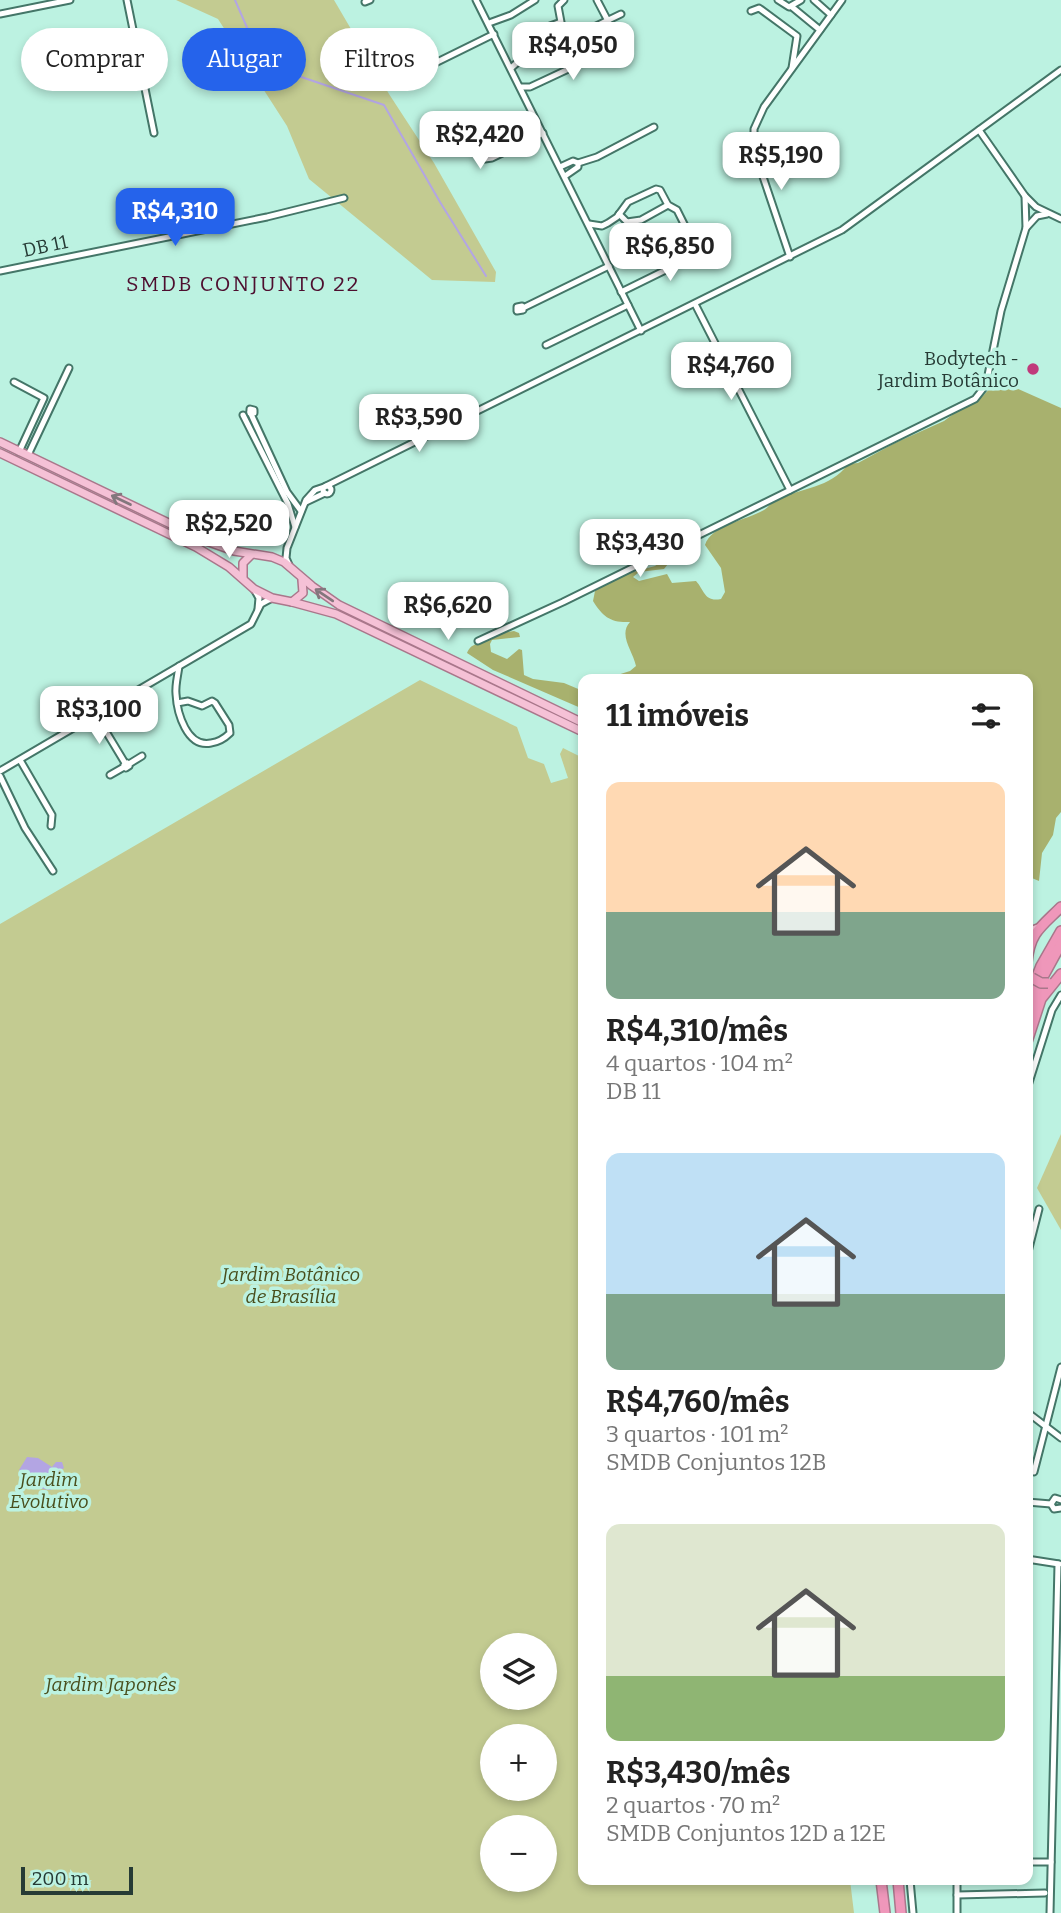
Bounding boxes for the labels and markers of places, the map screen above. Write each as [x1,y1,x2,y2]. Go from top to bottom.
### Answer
pin: R$4,050 [508,22,638,82]
pin: R$2,420 [415,111,545,171]
pin: R$5,190 [716,132,846,192]
pin: R$4,310 [110,188,240,248]
pin: R$6,850 [605,224,735,283]
pin: R$4,760 [666,342,796,402]
place label: Bodytech - Jardim Botânico [877,347,1019,392]
marker: Bodytech - Jardim Botânico [1025,361,1041,377]
pin: R$3,590 [354,394,484,454]
pin: R$2,520 [164,500,294,560]
pin: R$3,430 [575,520,705,579]
pin: R$6,620 [383,582,513,642]
pin: R$3,100 [34,686,164,746]

